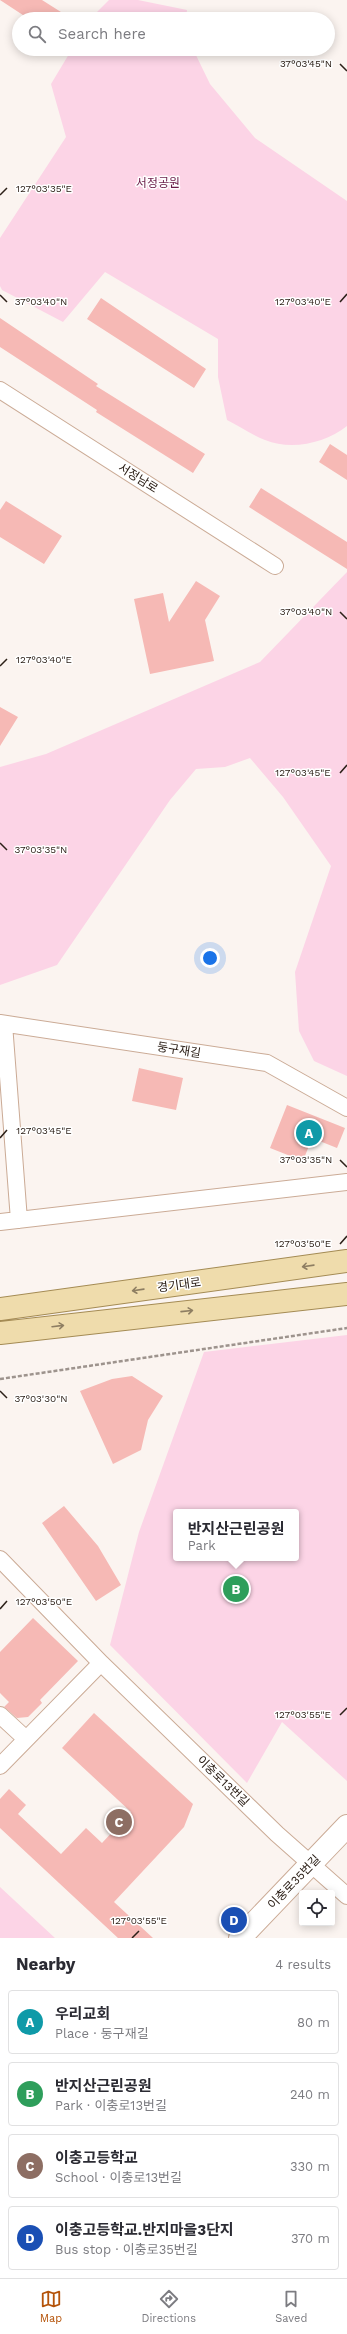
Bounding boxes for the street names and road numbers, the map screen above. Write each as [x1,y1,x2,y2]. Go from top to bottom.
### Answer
street label: 서정남로 [116,460,160,496]
street label: 둥구재길 [156,1040,202,1060]
street label: 경기대로 [156,1275,202,1295]
street label: 이충로13번길 [194,1753,252,1809]
street label: 이충로35번길 [265,1852,323,1912]

